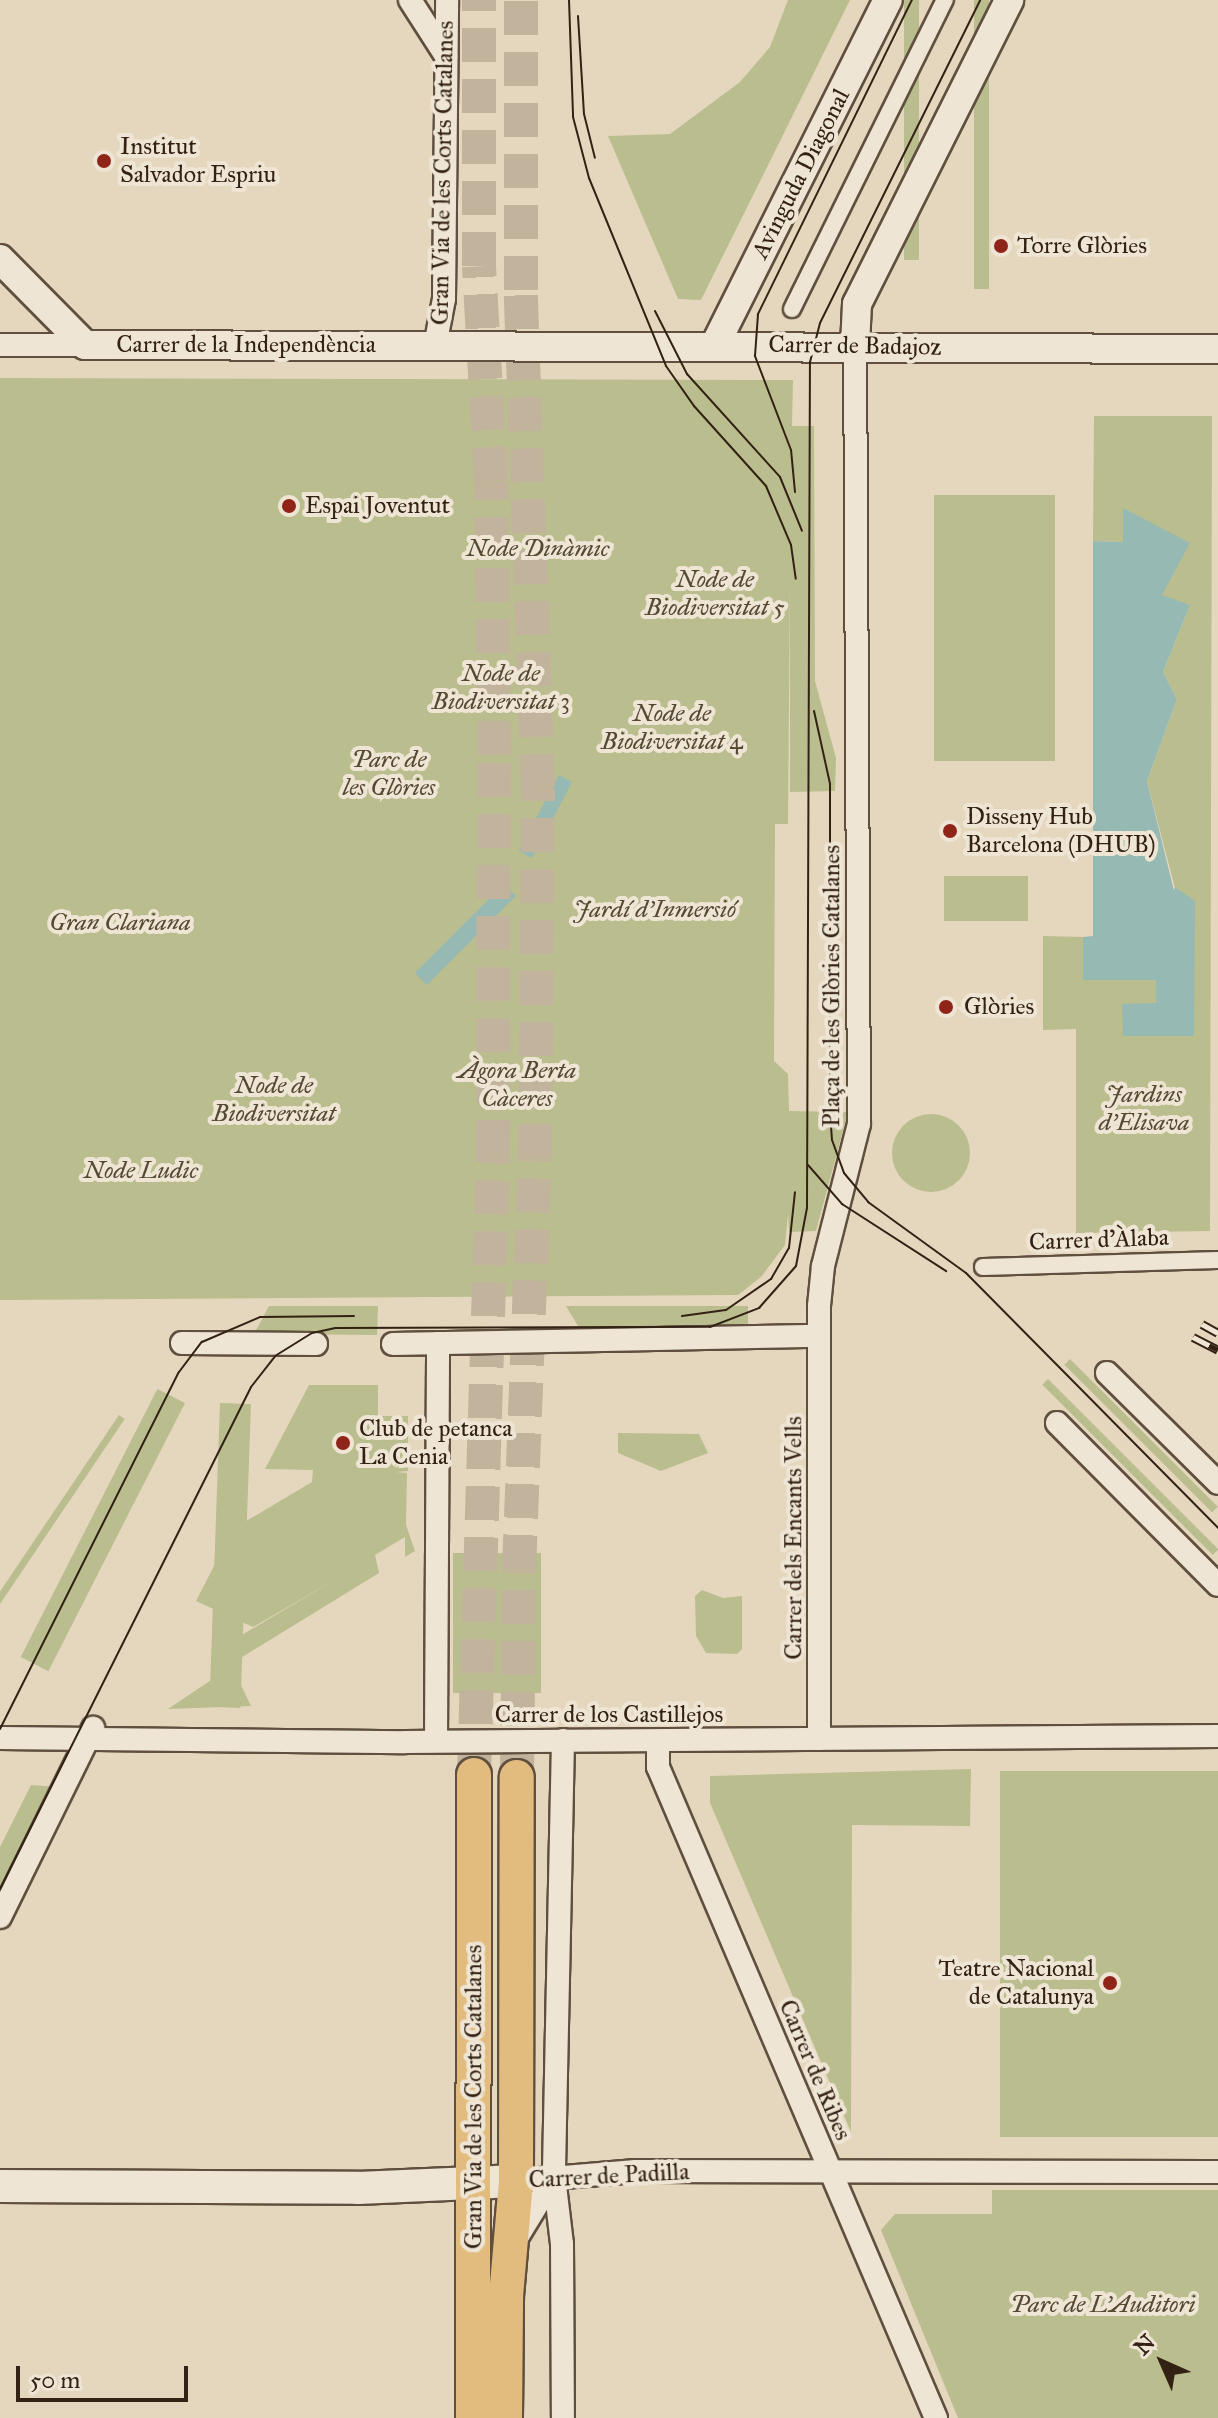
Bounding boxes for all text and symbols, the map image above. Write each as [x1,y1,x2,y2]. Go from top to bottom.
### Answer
street label: Gran Via de les Corts Catalanes [426,21,460,325]
street label: Avinguda Diagonal [746,84,856,264]
place label: Institut Salvador Espriu [120,133,276,189]
marker: Institut Salvador Espriu [95,152,113,170]
place label: Torre Glòries [1017,232,1147,260]
marker: Torre Glòries [992,237,1010,255]
street label: Carrer de Badajoz [768,330,942,362]
street label: Carrer de la Independència [116,331,376,359]
place label: Espai Joventut [305,492,450,520]
marker: Espai Joventut [280,497,298,515]
park label: Node Dinàmic [466,535,610,563]
park label: Node de Biodiversitat 5 [645,566,785,622]
park label: Node de Biodiversitat 3 [432,660,570,716]
park label: Node de Biodiversitat 4 [601,700,743,756]
park label: Parc de les Glòries [343,746,435,802]
place label: Disseny Hub Barcelona (DHUB) [966,803,1156,859]
marker: Disseny Hub Barcelona (DHUB) [941,822,959,840]
street label: Plaça de les Glòries Catalanes [818,845,846,1127]
park label: Jardí d'Inmersió [574,896,736,924]
park label: Gran Clariana [49,909,191,937]
place label: Glòries [964,993,1034,1021]
marker: Glòries [935,996,957,1018]
park label: Àgora Berta Càceres [458,1057,576,1113]
park label: Node de Biodiversitat [212,1072,336,1128]
park label: Jardins d'Elisava [1099,1081,1189,1137]
park label: Node Ludic [84,1157,198,1185]
street label: Carrer d'Àlaba [1028,1223,1170,1257]
place label: Club de petanca La Cenia [359,1415,512,1471]
street label: Carrer dels Encants Vells [780,1416,808,1660]
marker: Club de petanca La Cenia [334,1434,352,1452]
street label: Carrer de los Castillejos [495,1701,723,1729]
street label: Gran Via de les Corts Catalanes [460,1945,488,2249]
place label: Teatre Nacional de Catalunya [938,1955,1094,2011]
marker: Teatre Nacional de Catalunya [1101,1974,1119,1992]
street label: Carrer de Ribes [773,1996,857,2144]
street label: Carrer de Padilla [528,2157,690,2195]
park label: Parc de L'Auditori [1011,2291,1195,2319]
north arrow [1122,2322,1202,2402]
text: N [1129,2329,1161,2361]
scale bar [20,2350,192,2400]
text: 50 m [30,2365,80,2395]

